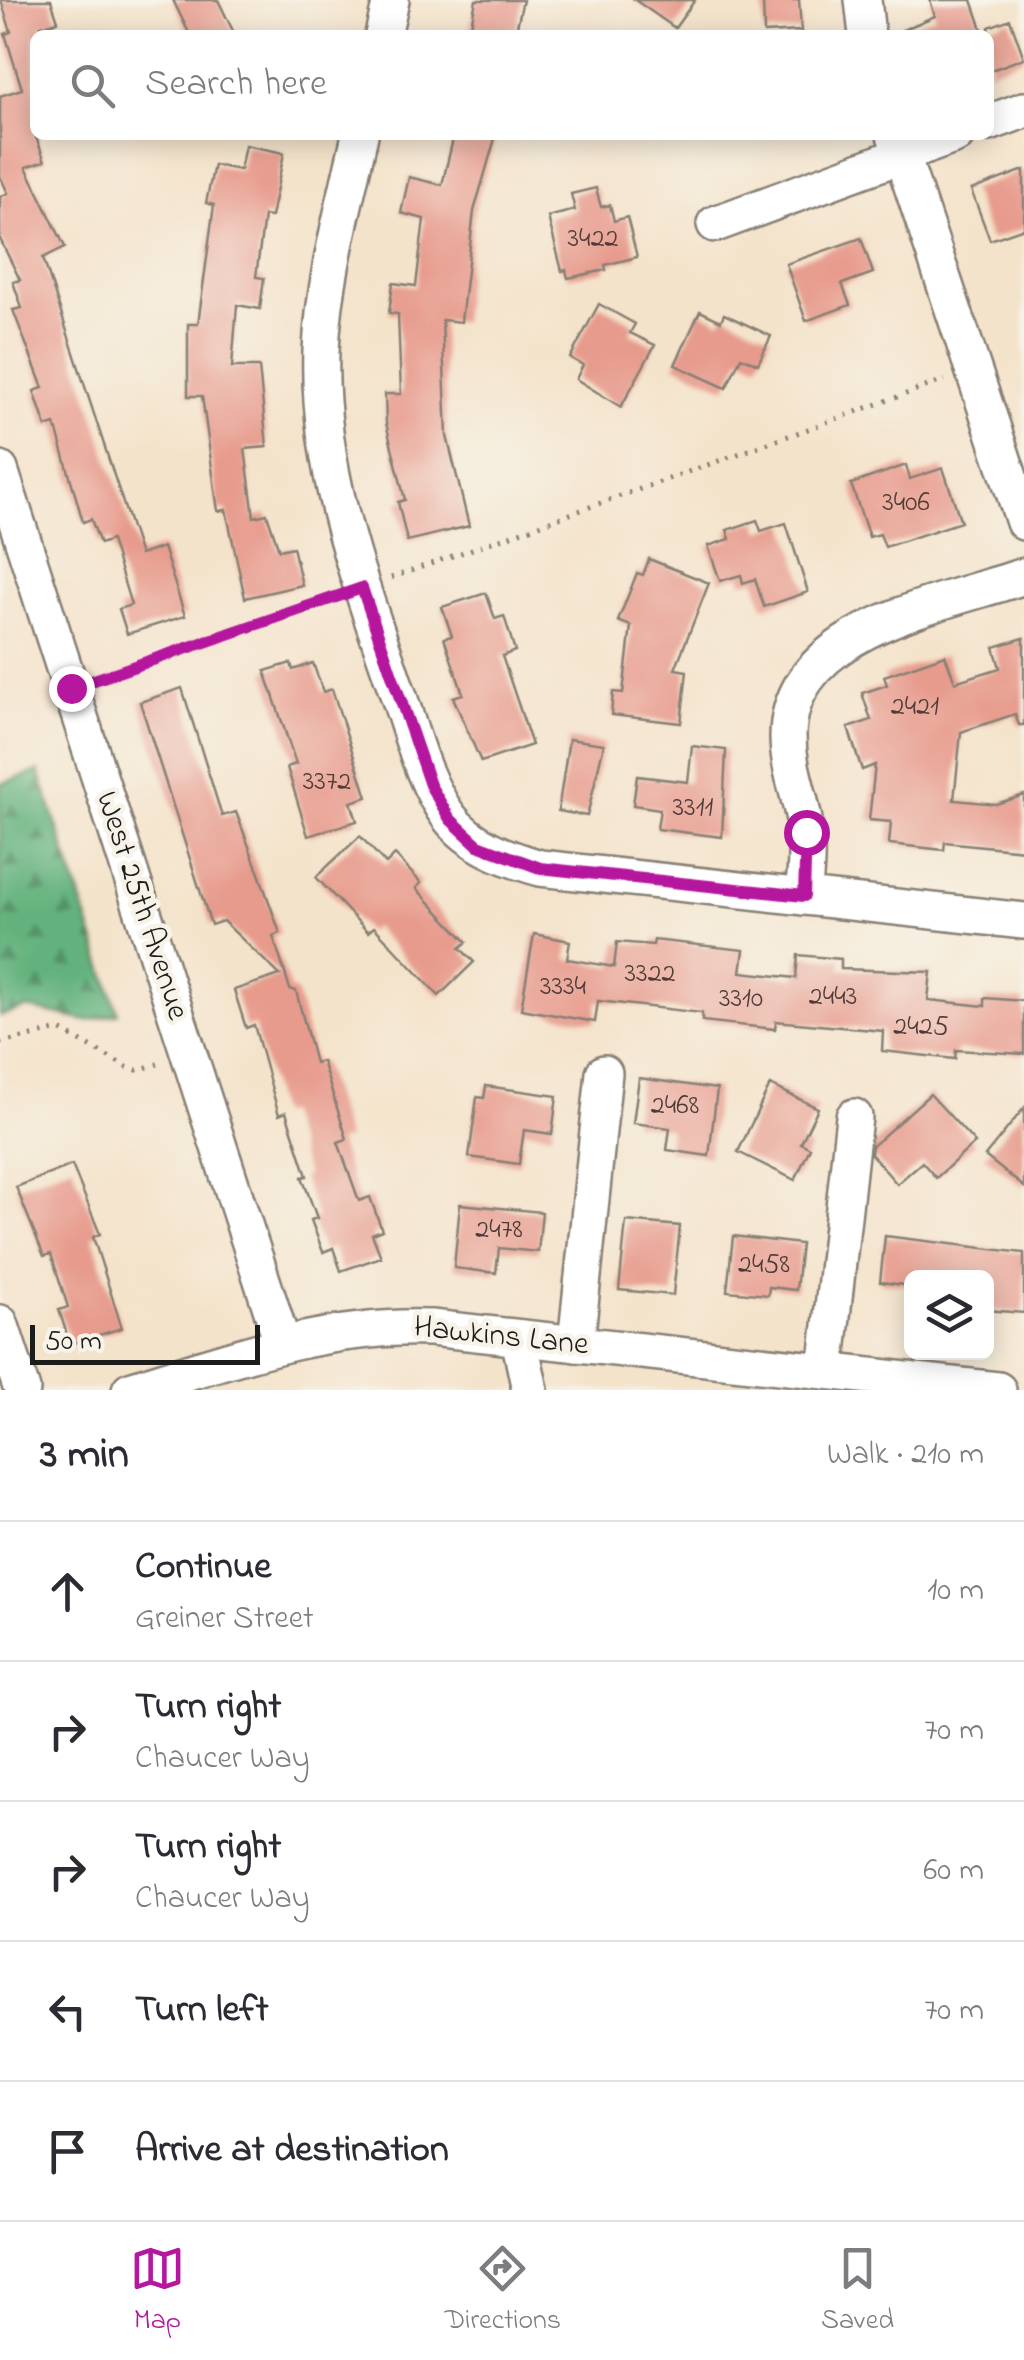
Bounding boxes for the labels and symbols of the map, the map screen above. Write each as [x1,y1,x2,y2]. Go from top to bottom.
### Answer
house number: 3422 [568,219,619,260]
house number: 3406 [882,483,930,524]
route end [49,666,95,712]
house number: 2421 [891,687,939,728]
house number: 3372 [303,762,351,803]
street label: West 25th Avenue [82,786,200,1027]
house number: 3311 [673,788,714,829]
route start [784,810,830,856]
house number: 3322 [625,954,676,995]
house number: 3334 [540,967,587,1008]
house number: 2443 [809,977,857,1018]
house number: 3310 [719,979,763,1020]
house number: 2425 [893,1007,949,1048]
house number: 2468 [651,1086,699,1127]
house number: 2478 [475,1210,523,1251]
house number: 2458 [738,1245,790,1286]
street label: Hawkins Lane [411,1304,591,1370]
scale bar [30,1320,260,1364]

